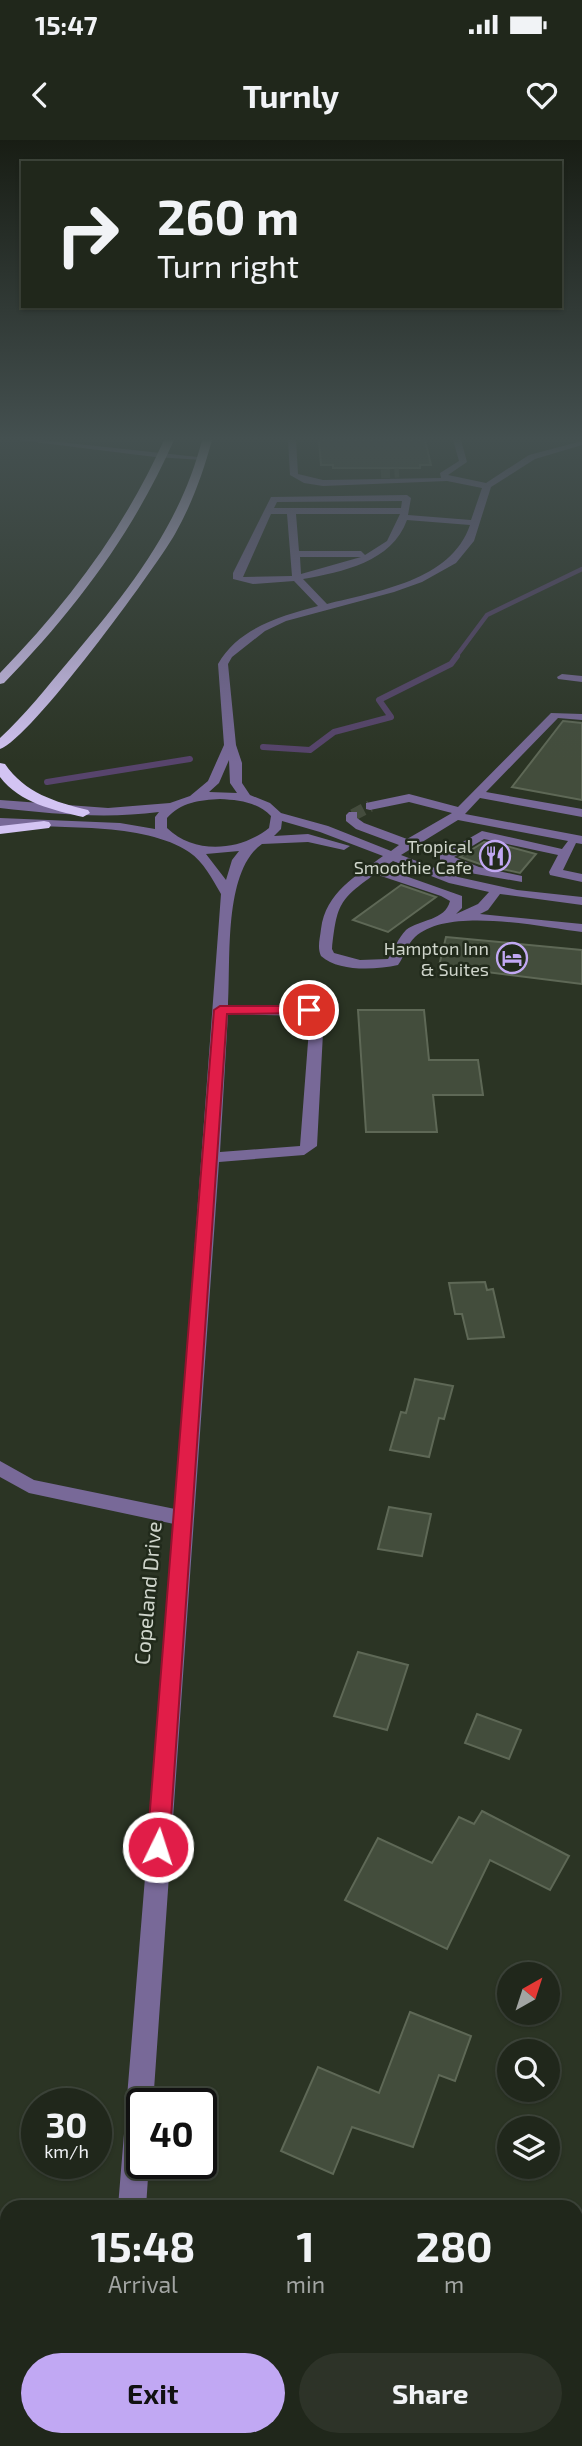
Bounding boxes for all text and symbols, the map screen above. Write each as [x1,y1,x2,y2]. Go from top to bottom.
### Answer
text: 15:47 [35,9,98,40]
icon: back [21,76,59,114]
text: Turnly [243,76,339,114]
icon: heart [523,76,561,114]
text: 260 m [157,186,299,245]
icon: right [42,189,133,280]
text: Turn right [157,246,299,284]
place label: Tropical Smoothie Cafe [354,835,473,878]
restaurant icon: Tropical Smoothie Cafe [478,839,512,873]
place label: Hampton Inn & Suites [384,937,489,980]
hotel icon: Hampton Inn & Suites [495,941,529,975]
pin [279,980,339,1040]
icon: arrive [290,991,328,1029]
street label: Copeland Drive [128,1520,166,1666]
position arrow [121,1810,195,1884]
north arrow [497,1962,560,2025]
map controls [497,1962,560,2179]
button: search [497,2039,560,2102]
speed limit sign: 40 [126,2088,217,2179]
text: 30 [46,2103,87,2145]
button: layers [497,2116,560,2179]
text: km/h [44,2140,89,2162]
text: 15:48 [90,2220,195,2270]
text: 1 [296,2220,315,2270]
text: 280 [415,2220,493,2270]
text: Arrival [108,2270,178,2298]
text: min [286,2270,325,2298]
text: m [444,2270,464,2298]
button: Exit [21,2353,285,2433]
button: Share [299,2353,562,2433]

